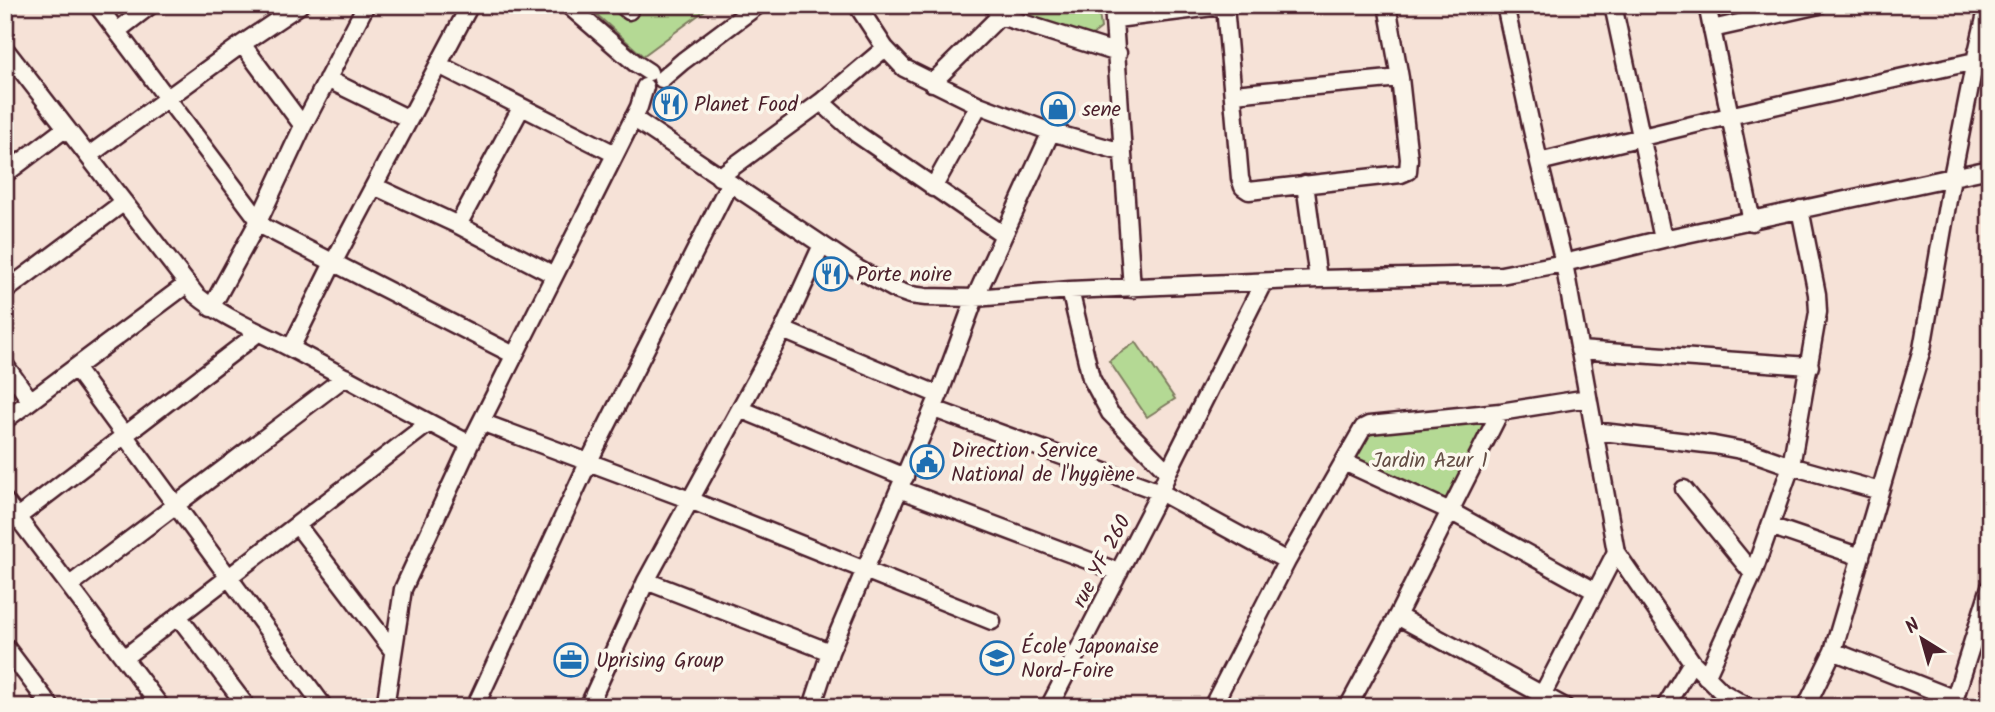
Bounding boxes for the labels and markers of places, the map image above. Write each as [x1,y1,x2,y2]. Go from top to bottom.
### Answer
restaurant icon: Planet Food [651,85,689,123]
place label: Planet Food [694,89,799,122]
shop icon: sene [1039,90,1077,128]
place label: sene [1082,94,1122,127]
restaurant icon: Porte noire [812,255,850,293]
place label: Porte noire [856,259,953,292]
place label: Direction Service National de l'hygiène [951,435,1135,492]
public building icon: Direction Service National de l'hygiène [908,443,946,481]
place label: École Japonaise Nord-Foire [1021,631,1159,688]
school or university icon: École Japonaise Nord-Foire [978,639,1016,677]
office icon: Uprising Group [552,641,590,679]
place label: Uprising Group [596,645,724,678]

